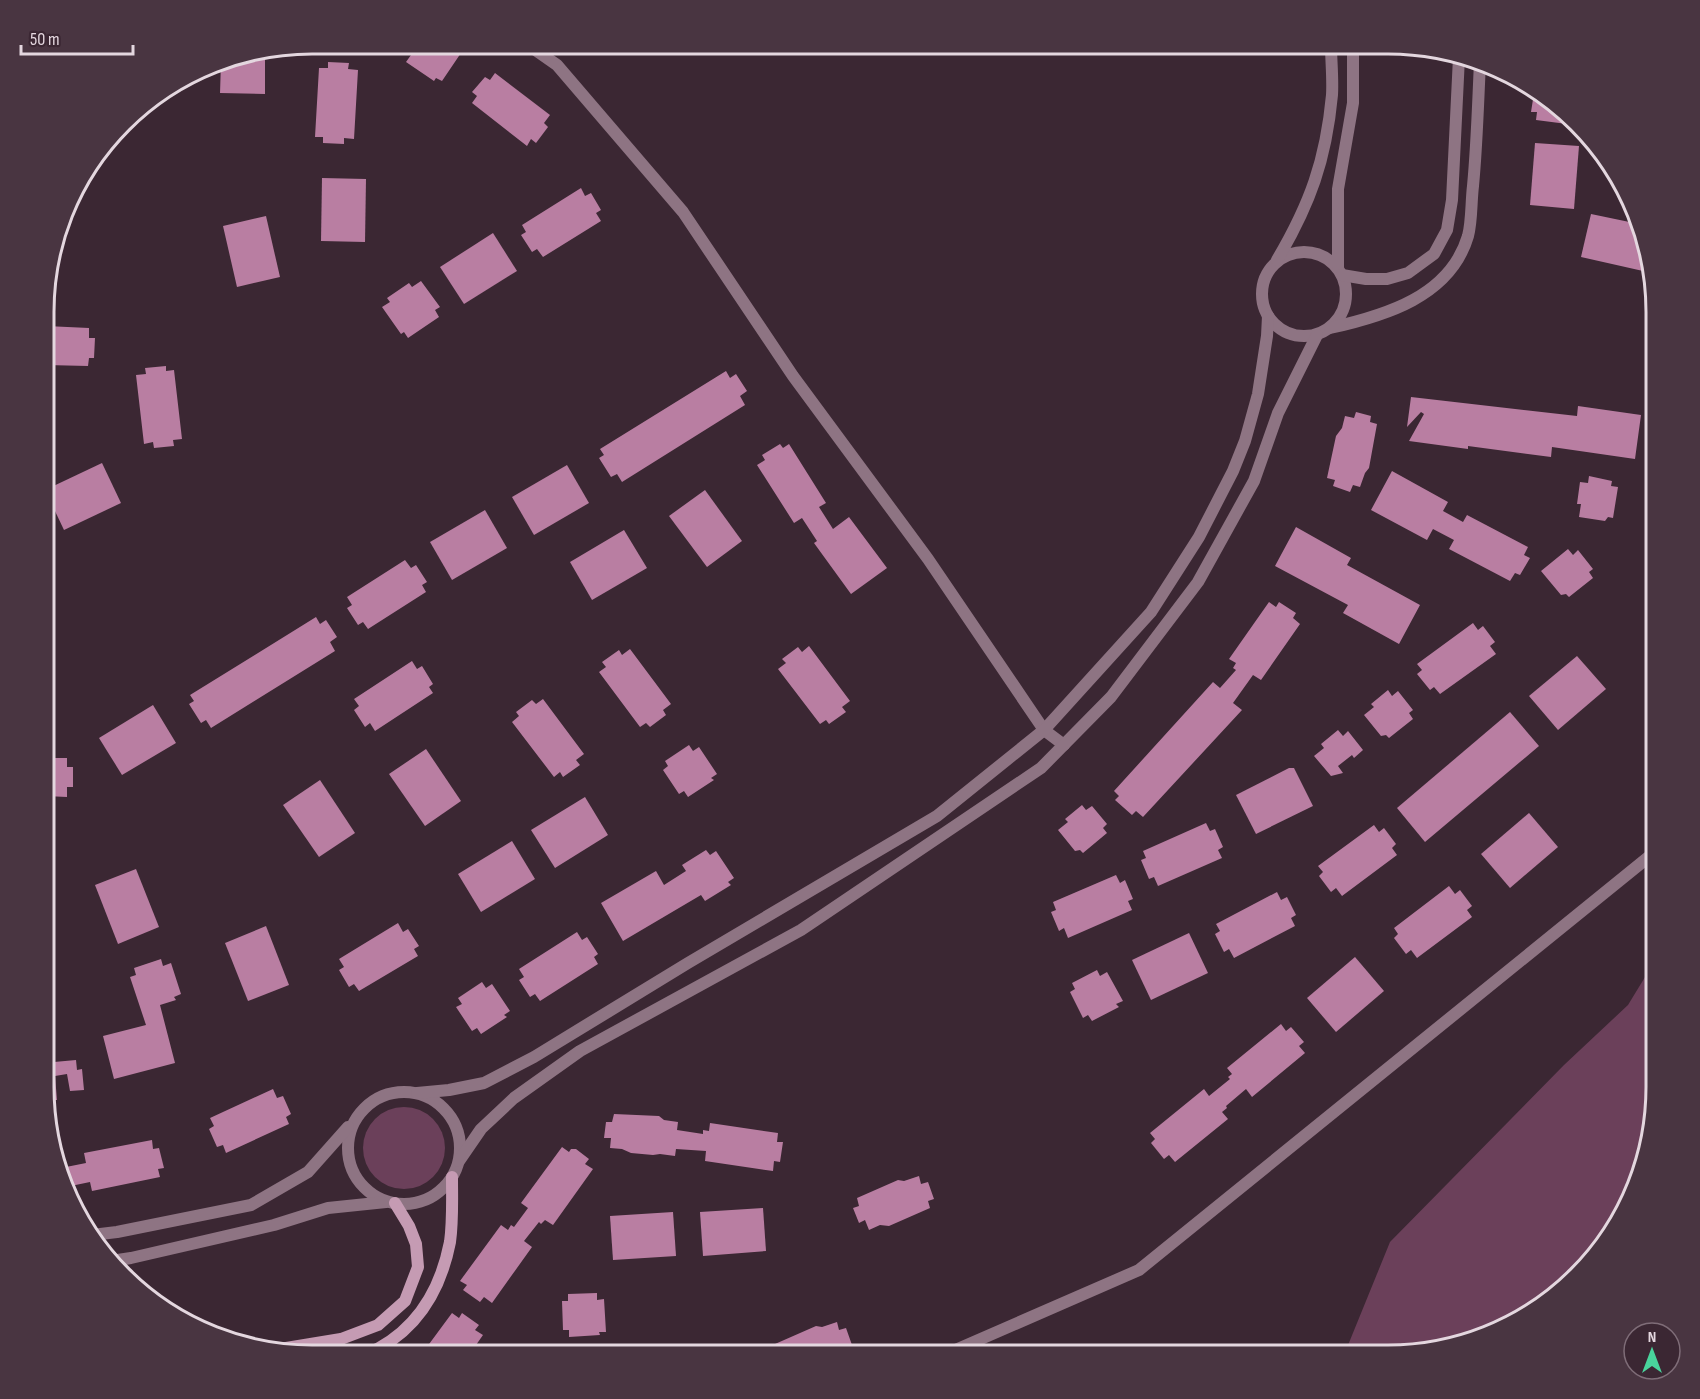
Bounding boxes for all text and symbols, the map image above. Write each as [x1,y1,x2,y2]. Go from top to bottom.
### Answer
scale bar [21,18,134,56]
text: 50 m [30,29,60,50]
north arrow [1622,1321,1682,1381]
text: N [1648,1328,1656,1347]

